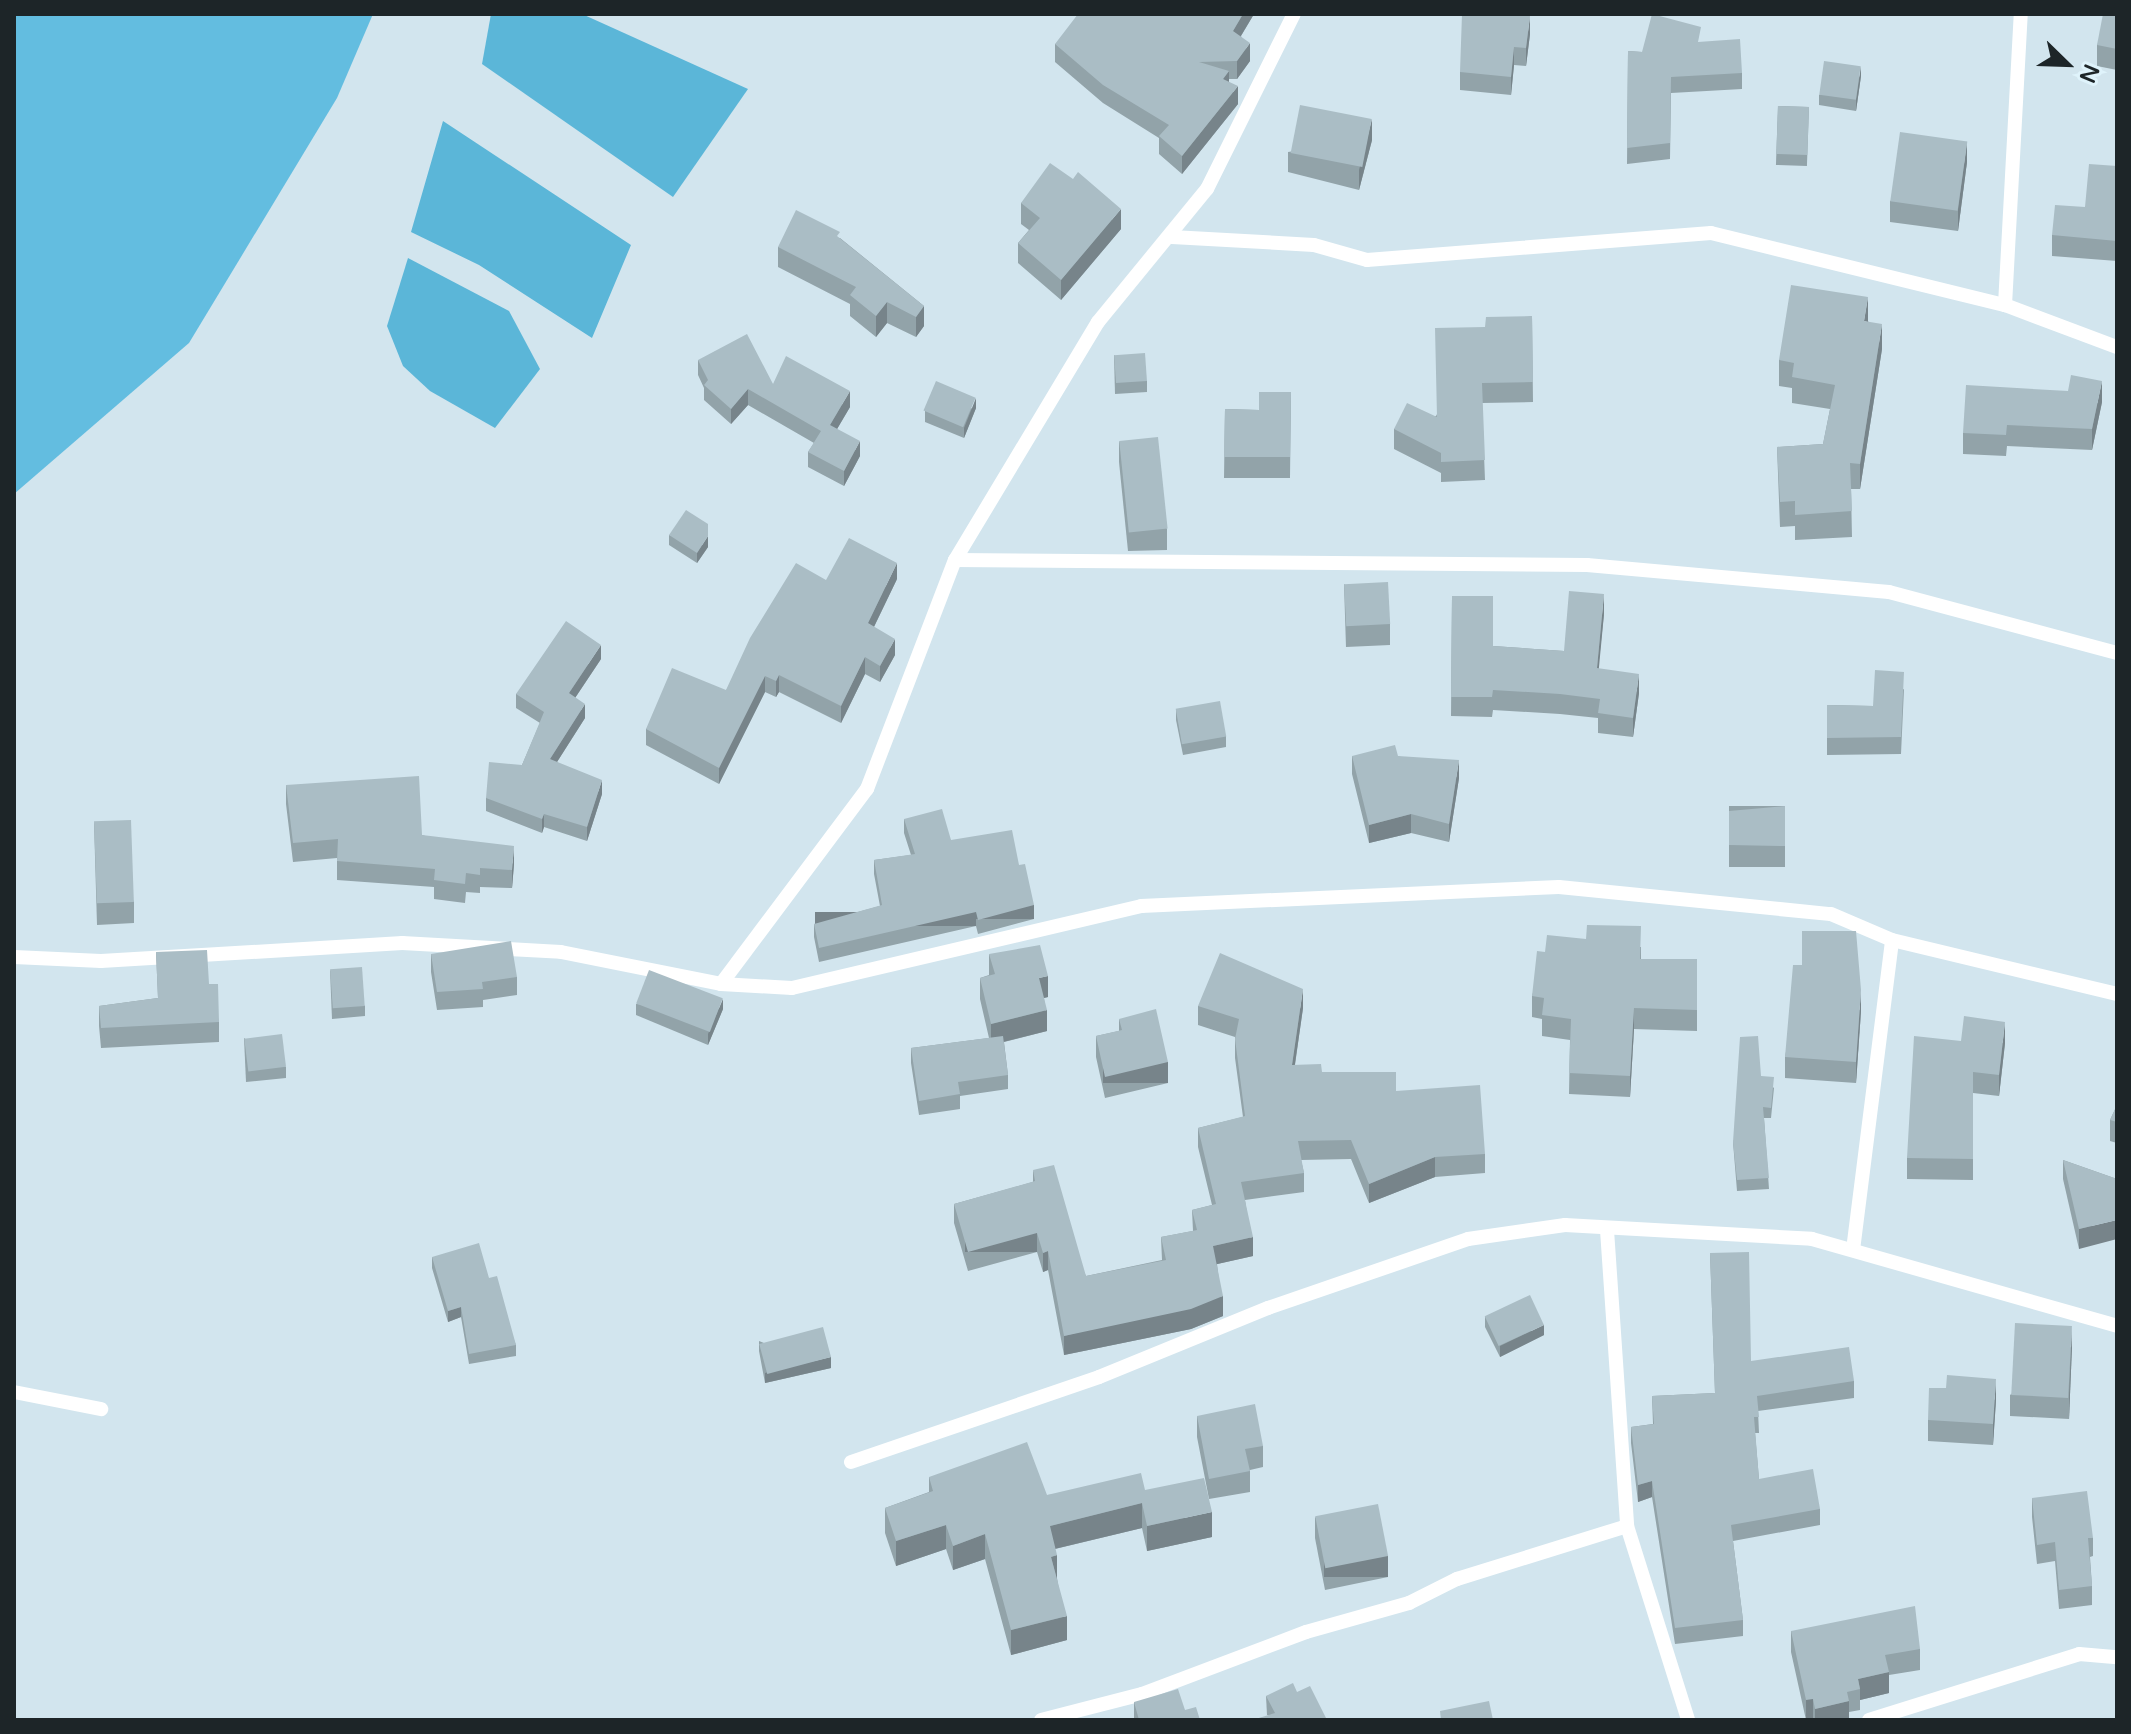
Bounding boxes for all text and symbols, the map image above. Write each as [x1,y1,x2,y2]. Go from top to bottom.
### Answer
north arrow [2027,24,2107,104]
text: N [2074,60,2105,87]

